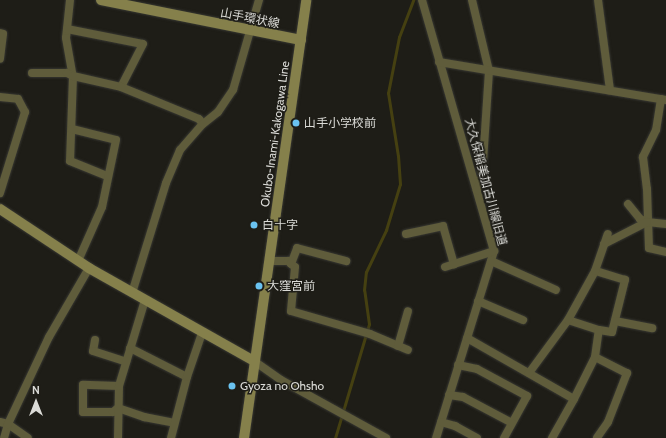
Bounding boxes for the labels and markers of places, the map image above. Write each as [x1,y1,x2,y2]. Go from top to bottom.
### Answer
place label: 山手小学校前 [304,116,376,130]
marker: 山手小学校前 [291,118,301,128]
place label: 白十字 [262,218,298,232]
marker: 白十字 [249,220,259,230]
place label: 大窪宮前 [267,279,315,293]
marker: 大窪宮前 [254,281,264,291]
place label: Gyoza no Ohsho [240,379,324,393]
marker: Gyoza no Ohsho [227,381,237,391]

